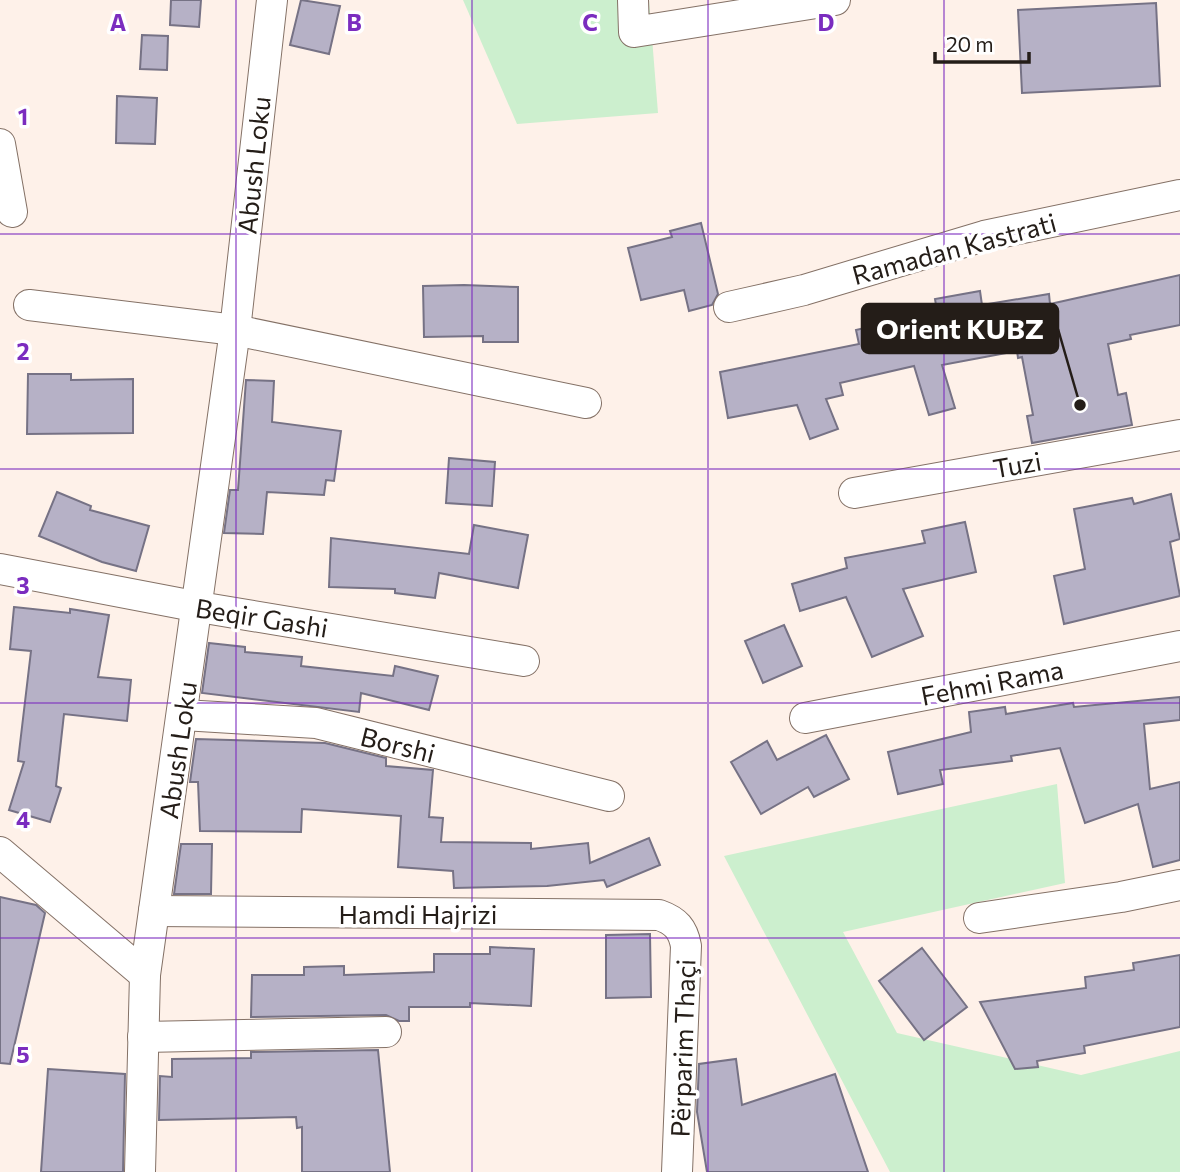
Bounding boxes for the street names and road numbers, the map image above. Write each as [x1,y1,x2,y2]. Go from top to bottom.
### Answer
street label: Abush Loku [230,94,276,236]
street label: Ramadan Kastrati [848,206,1060,290]
street label: Tuzi [990,445,1044,483]
street label: Beqir Gashi [193,591,331,643]
street label: Fehmi Rama [918,653,1066,711]
street label: Abush Loku [152,679,202,821]
street label: Borshi [358,720,438,768]
street label: Hamdi Hajrizi [339,898,497,929]
street label: Përparim Thaçi [663,958,701,1138]

